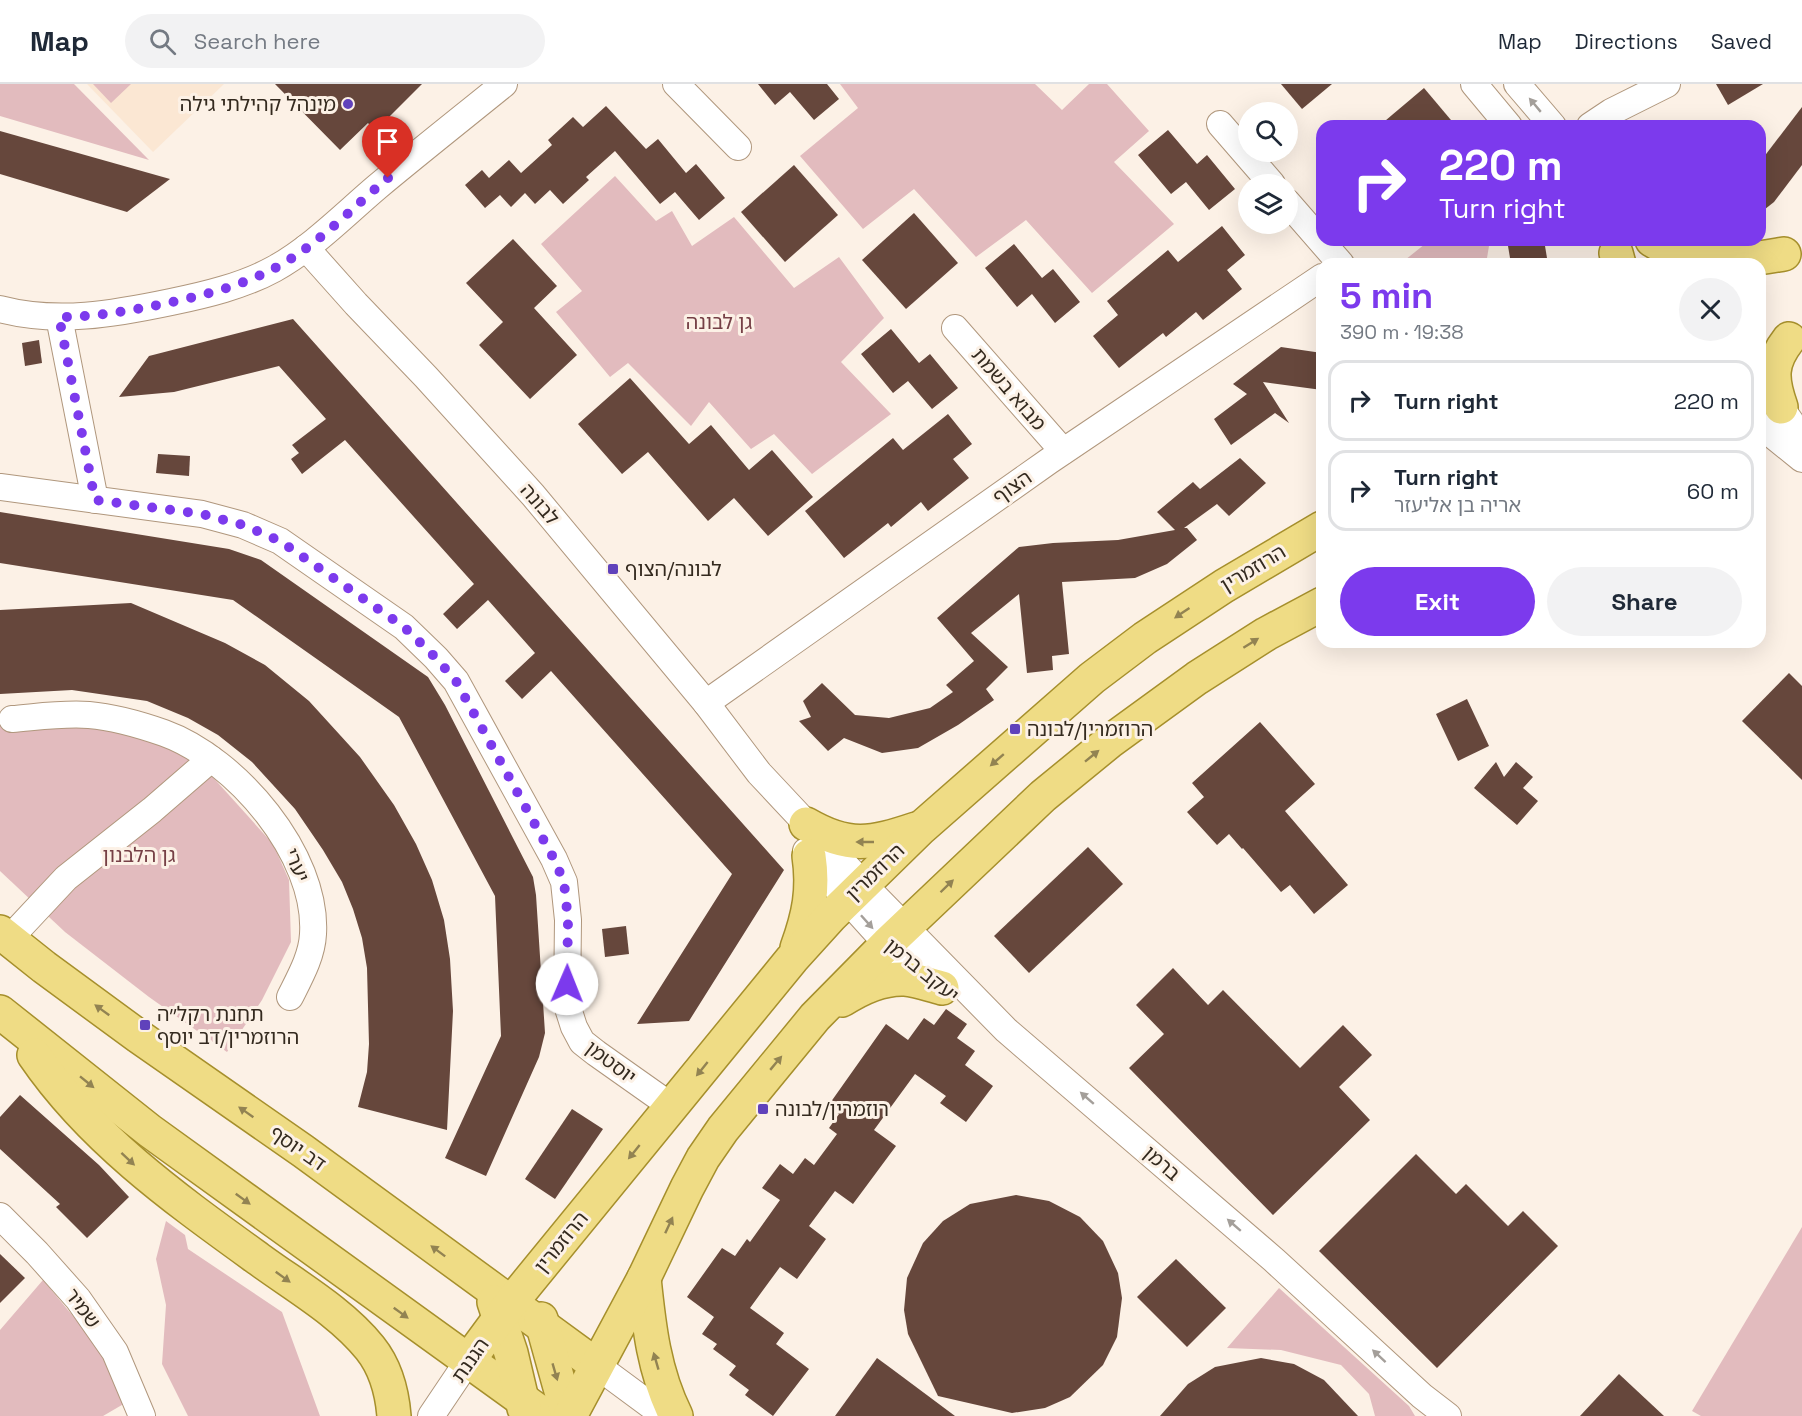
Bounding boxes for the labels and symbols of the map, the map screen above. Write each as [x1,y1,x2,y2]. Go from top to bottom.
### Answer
place label: מינהל קהילתי גילה [180,91,336,117]
marker: מינהל קהילתי גילה [341,97,355,111]
one-way arrow [1529,98,1542,113]
pin [362,116,413,178]
park label: גן לבונה [686,309,753,335]
street label: מבוא בשמת [966,342,1052,436]
street label: הצוף [987,464,1037,510]
street label: לבונה [515,478,565,530]
street label: הרוזמרין [1216,538,1290,598]
place label: לבונה/הצוף [625,556,722,582]
marker: לבונה/הצוף [606,562,620,576]
one-way arrow [1175,607,1191,619]
one-way arrow [1243,638,1259,649]
place label: הרוזמרין/לבונה [1027,716,1153,742]
marker: הרוזמרין/לבונה [1008,722,1022,736]
one-way arrow [1084,749,1100,762]
one-way arrow [989,753,1004,767]
one-way arrow [855,837,874,846]
street label: הרוזמרין [840,838,910,906]
park label: גן הלבנון [103,842,176,868]
street label: יערי [279,844,315,886]
one-way arrow [940,879,955,893]
one-way arrow [860,914,874,929]
street label: יעקב ברמן [880,932,964,1008]
position arrow [535,952,599,1016]
place label: תחנת רקל״ה הרוזמרין/דב יוסף [157,1001,299,1050]
one-way arrow [95,1005,110,1017]
marker: תחנת רקל״ה הרוזמרין/דב יוסף [138,1018,152,1032]
street label: יוסטמן [580,1034,642,1090]
one-way arrow [769,1056,782,1071]
one-way arrow [696,1061,709,1076]
one-way arrow [79,1075,94,1088]
one-way arrow [1080,1092,1095,1105]
place label: רוזמרין/לבונה [775,1096,889,1122]
marker: רוזמרין/לבונה [756,1102,770,1116]
one-way arrow [239,1106,255,1118]
street label: דב יוסף [265,1119,331,1177]
street label: ברמן [1138,1140,1186,1186]
one-way arrow [628,1144,641,1159]
one-way arrow [121,1151,135,1165]
one-way arrow [235,1193,251,1205]
street label: הרוזמרין [528,1206,594,1278]
one-way arrow [664,1217,673,1234]
one-way arrow [1226,1219,1242,1232]
one-way arrow [431,1246,446,1258]
one-way arrow [274,1271,290,1283]
street label: שמיר [59,1283,107,1333]
one-way arrow [392,1307,408,1319]
street label: הגננת [445,1333,495,1387]
one-way arrow [1371,1349,1386,1363]
one-way arrow [650,1352,660,1370]
one-way arrow [550,1363,560,1381]

